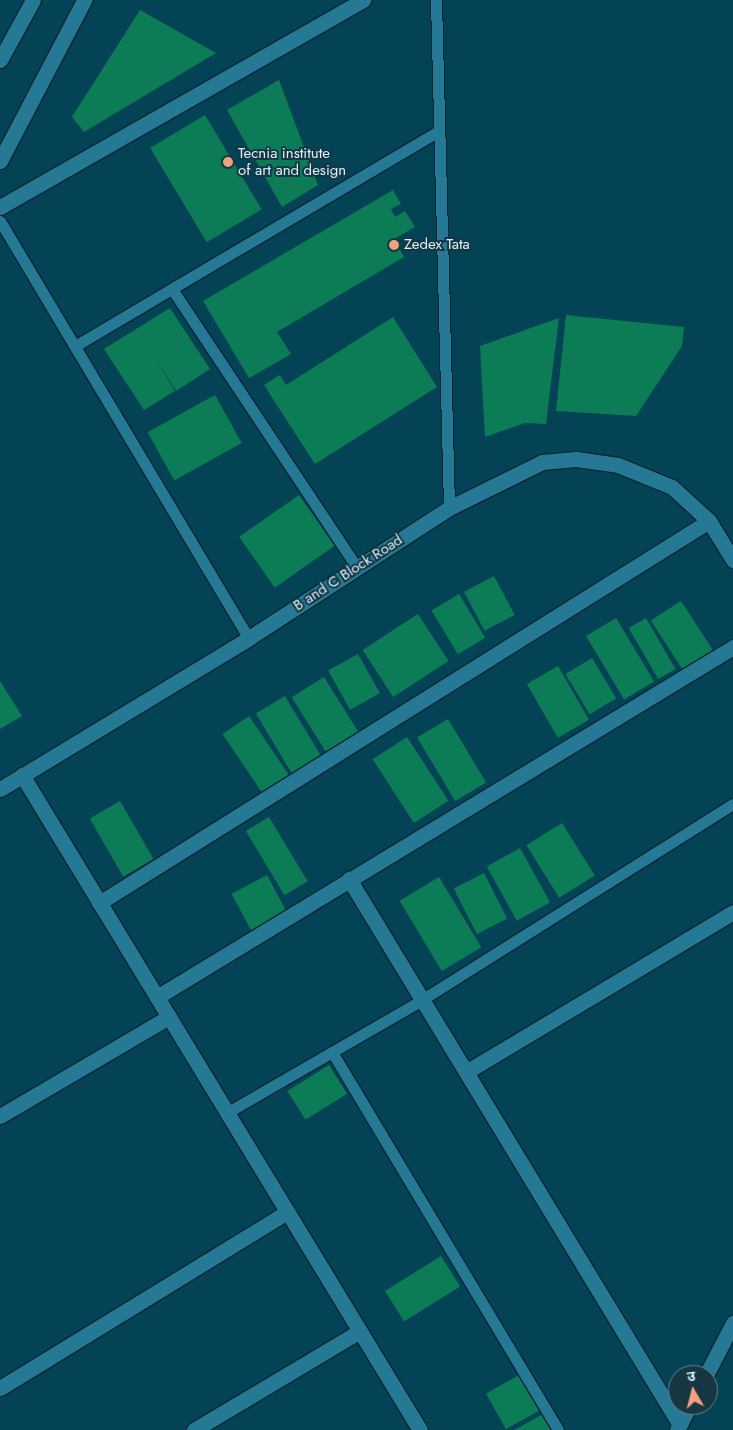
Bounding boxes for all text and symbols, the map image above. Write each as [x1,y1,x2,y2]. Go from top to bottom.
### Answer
place label: Tecnia institute of art and design [238,144,346,179]
marker: Tecnia institute of art and design [222,156,234,168]
place label: Zedex Tata [404,236,470,254]
marker: Zedex Tata [388,239,400,251]
street label: B and C Block Road [290,531,406,615]
north arrow [668,1365,718,1415]
text: उ [686,1366,696,1387]

